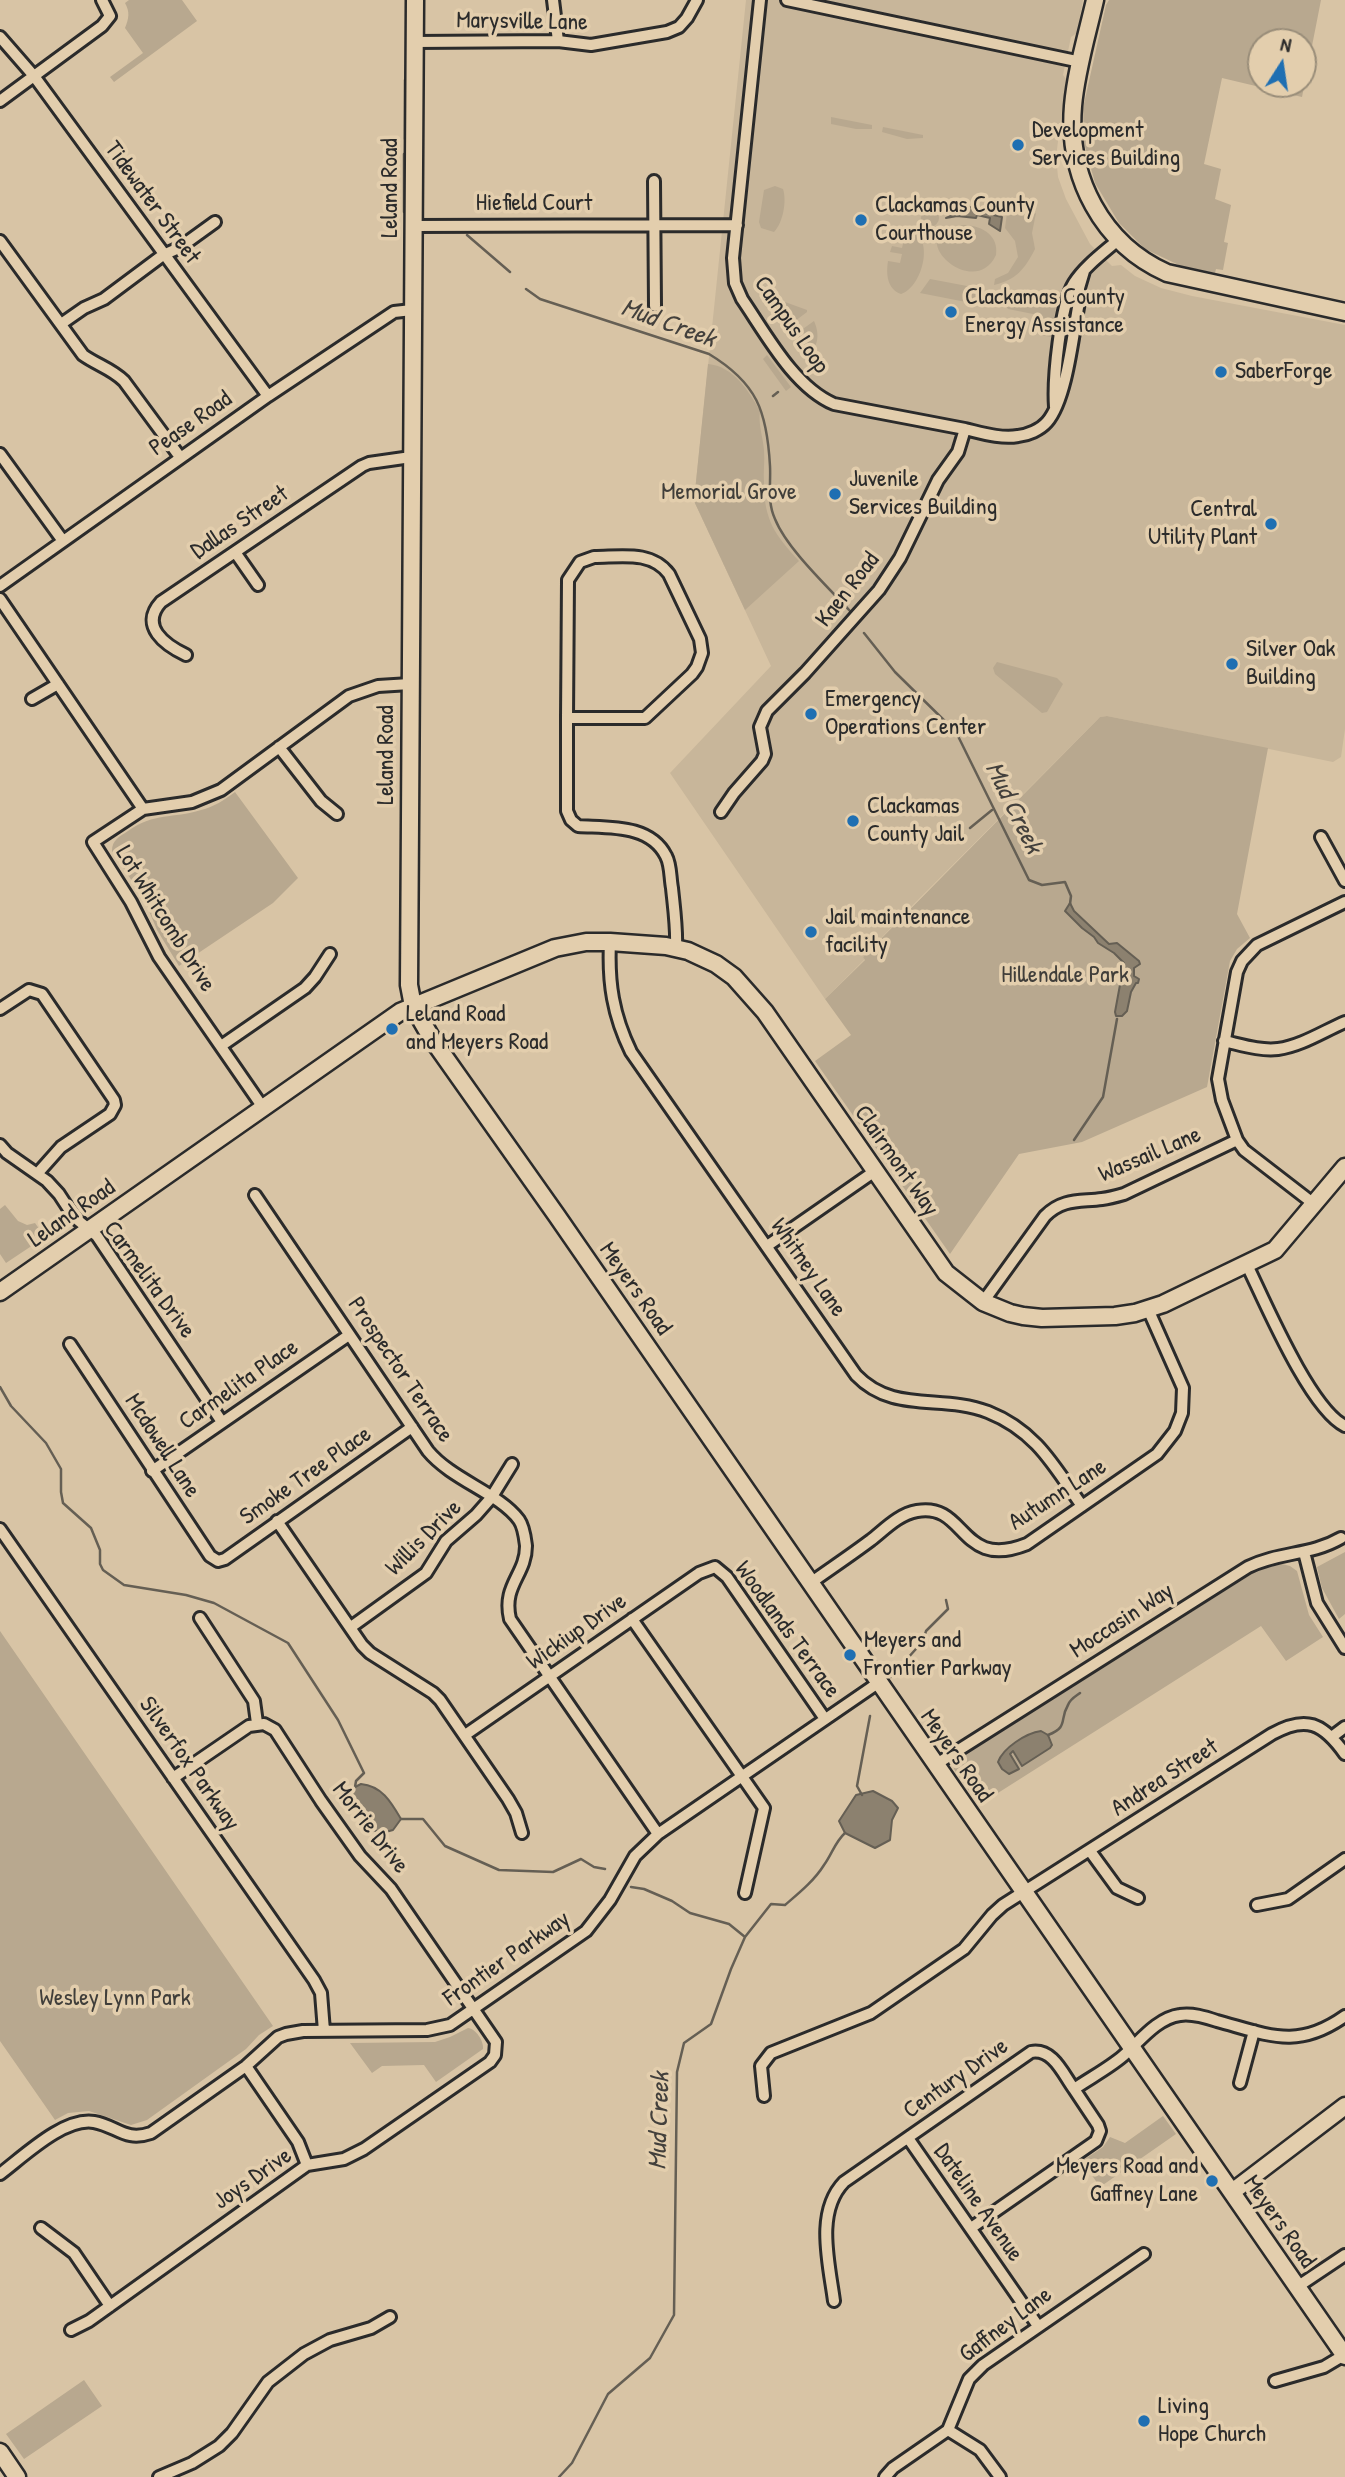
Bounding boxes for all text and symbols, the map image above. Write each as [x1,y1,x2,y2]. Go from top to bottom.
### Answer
street label: Marysville Lane [456,6,588,38]
north arrow [1247,28,1317,98]
text: N [1278,31,1294,58]
place label: Development Services Building [1032,117,1180,173]
street label: Tidewater Street [98,136,206,270]
marker: Development Services Building [1010,137,1026,153]
street label: Leland Road [377,138,405,238]
street label: Hiefield Court [476,190,592,218]
place label: Clackamas County Courthouse [875,192,1035,248]
marker: Clackamas County Courthouse [853,212,869,228]
street label: Campus Loop [747,271,835,379]
place label: Clackamas County Energy Assistance [965,284,1125,340]
water label: Mud Creek [617,293,719,355]
marker: Clackamas County Energy Assistance [943,304,959,320]
place label: SaberForge [1235,358,1332,386]
marker: SaberForge [1213,364,1229,380]
street label: Pease Road [144,385,238,463]
place label: Juvenile Services Building [849,466,997,522]
park label: Memorial Grove [661,479,797,507]
street label: Dallas Street [186,480,294,566]
marker: Juvenile Services Building [827,486,843,502]
place label: Central Utility Plant [1148,496,1257,552]
marker: Central Utility Plant [1263,516,1279,532]
street label: Kaen Road [810,547,886,633]
place label: Silver Oak Building [1246,636,1335,692]
marker: Silver Oak Building [1224,656,1240,672]
place label: Emergency Operations Center [825,686,986,742]
street label: Leland Road [373,705,401,805]
marker: Emergency Operations Center [803,706,819,722]
water label: Mud Creek [978,757,1048,859]
place label: Clackamas County Jail [867,793,964,849]
marker: Clackamas County Jail [845,813,861,829]
street label: Lot Whitcomb Drive [109,841,221,997]
place label: Jail maintenance facility [825,904,970,960]
marker: Jail maintenance facility [803,924,819,940]
park label: Hillendale Park [1001,962,1129,990]
place label: Leland Road and Meyers Road [406,1001,548,1057]
marker: Leland Road and Meyers Road [384,1021,400,1037]
street label: Clairmont Way [847,1100,945,1222]
street label: Wassail Lane [1095,1121,1205,1189]
street label: Leland Road [23,1174,121,1254]
street label: Whitney Lane [764,1213,852,1323]
street label: Carmelita Drive [97,1216,201,1344]
street label: Meyers Road [593,1237,677,1341]
street label: Prospector Terrace [341,1292,459,1448]
street label: Carmelita Place [174,1333,304,1437]
street label: Mcdowell Lane [118,1389,206,1503]
street label: Smoke Tree Place [235,1420,377,1532]
street label: Autumn Lane [1004,1453,1112,1537]
street label: Willis Drive [380,1494,468,1582]
street label: Woodlands Terrace [728,1556,846,1704]
street label: Moccasin Way [1065,1577,1179,1665]
street label: Wickiup Drive [521,1587,633,1677]
place label: Meyers and Frontier Parkway [864,1627,1012,1683]
marker: Meyers and Frontier Parkway [842,1647,858,1663]
street label: Silverfox Parkway [132,1692,246,1836]
street label: Meyers Road [914,1704,998,1808]
street label: Andrea Street [1106,1733,1224,1823]
street label: Morrie Drive [325,1777,415,1879]
street label: Frontier Parkway [438,1905,576,2013]
park label: Wesley Lynn Park [39,1985,191,2013]
street label: Century Drive [898,2032,1014,2126]
water label: Mud Creek [643,2072,677,2170]
street label: Dateline Avenue [927,2139,1029,2267]
street label: Joys Drive [208,2142,298,2216]
place label: Meyers Road and Gaffney Lane [1056,2153,1198,2209]
street label: Meyers Road [1237,2170,1321,2274]
marker: Meyers Road and Gaffney Lane [1204,2173,1220,2189]
street label: Gaffney Lane [954,2281,1058,2369]
place label: Living Hope Church [1158,2393,1266,2449]
marker: Living Hope Church [1136,2413,1152,2429]

